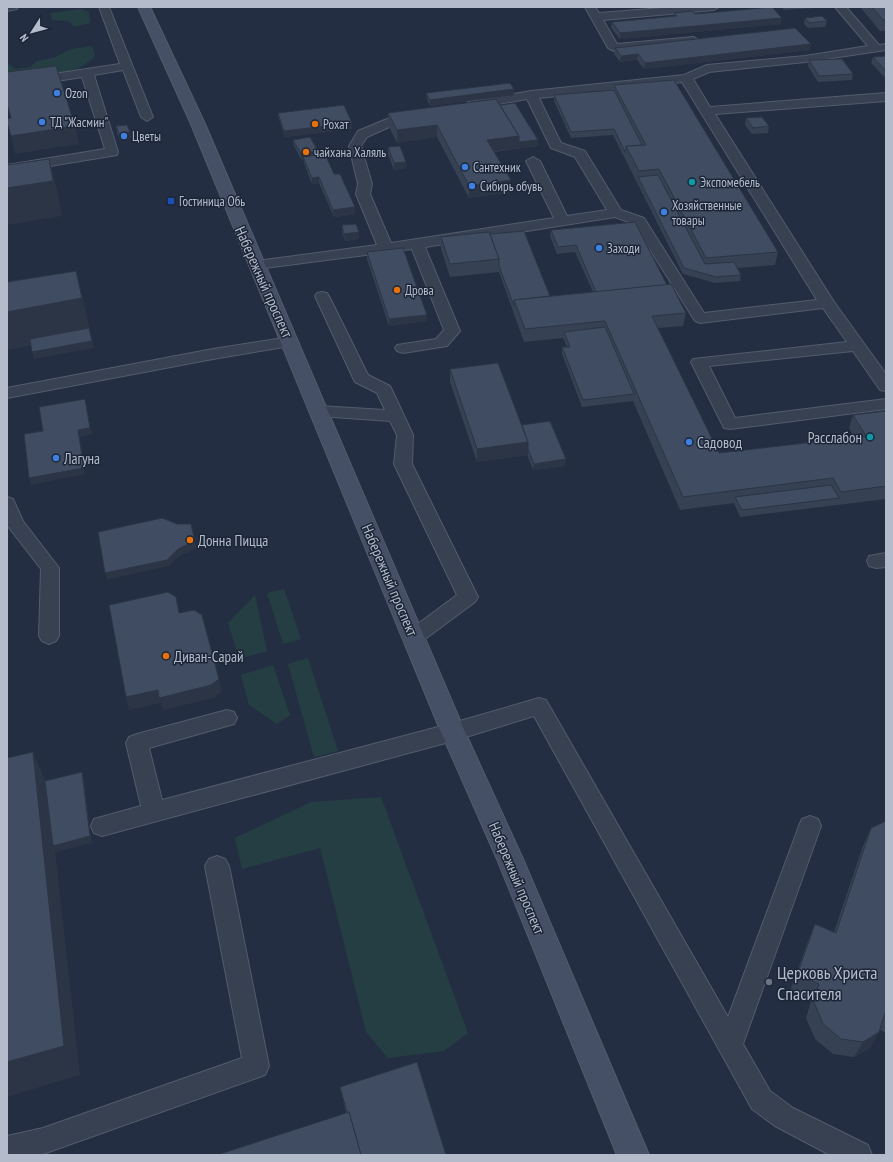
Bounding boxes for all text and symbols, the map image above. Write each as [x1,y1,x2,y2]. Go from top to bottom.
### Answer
north arrow [12,12,52,52]
text: N [16,31,31,44]
place label: Ozon [65,85,88,102]
marker: Ozon [52,88,62,98]
place label: ТД "Жасмин" [50,114,108,131]
place label: Рохат [323,116,349,133]
marker: ТД "Жасмин" [37,117,47,127]
marker: Рохат [310,119,320,129]
place label: Цветы [132,128,161,145]
marker: Цветы [119,131,129,141]
place label: чайхана Халяль [314,144,386,161]
marker: чайхана Халяль [301,147,311,157]
place label: Сантехник [473,159,521,176]
marker: Сантехник [460,162,470,172]
place label: Экспомебель [700,174,760,191]
marker: Экспомебель [687,177,697,187]
place label: Сибирь обувь [480,178,542,195]
marker: Сибирь обувь [467,181,477,191]
place label: Гостиница Обь [179,193,245,210]
marker: Гостиница Обь [166,196,176,206]
place label: Хозяйственные товары [672,197,742,229]
marker: Хозяйственные товары [659,207,669,217]
street label: Набережный проспект [231,223,297,341]
place label: Заходи [607,240,640,257]
marker: Заходи [594,243,604,253]
place label: Дрова [405,282,434,299]
marker: Дрова [392,285,402,295]
place label: Расслабон [808,428,862,447]
marker: Расслабон [865,432,875,442]
place label: Садовод [697,433,742,452]
marker: Садовод [684,437,694,447]
place label: Лагуна [63,449,100,468]
marker: Лагуна [51,453,61,463]
street label: Набережный проспект [358,521,422,639]
place label: Донна Пицца [198,531,268,550]
marker: Донна Пицца [185,535,195,545]
place label: Диван-Сарай [174,647,244,666]
marker: Диван-Сарай [161,651,171,661]
street label: Набережный проспект [485,819,549,937]
place label: Церковь Христа Спасителя [777,961,877,1005]
marker: Церковь Христа Спасителя [764,977,774,987]

